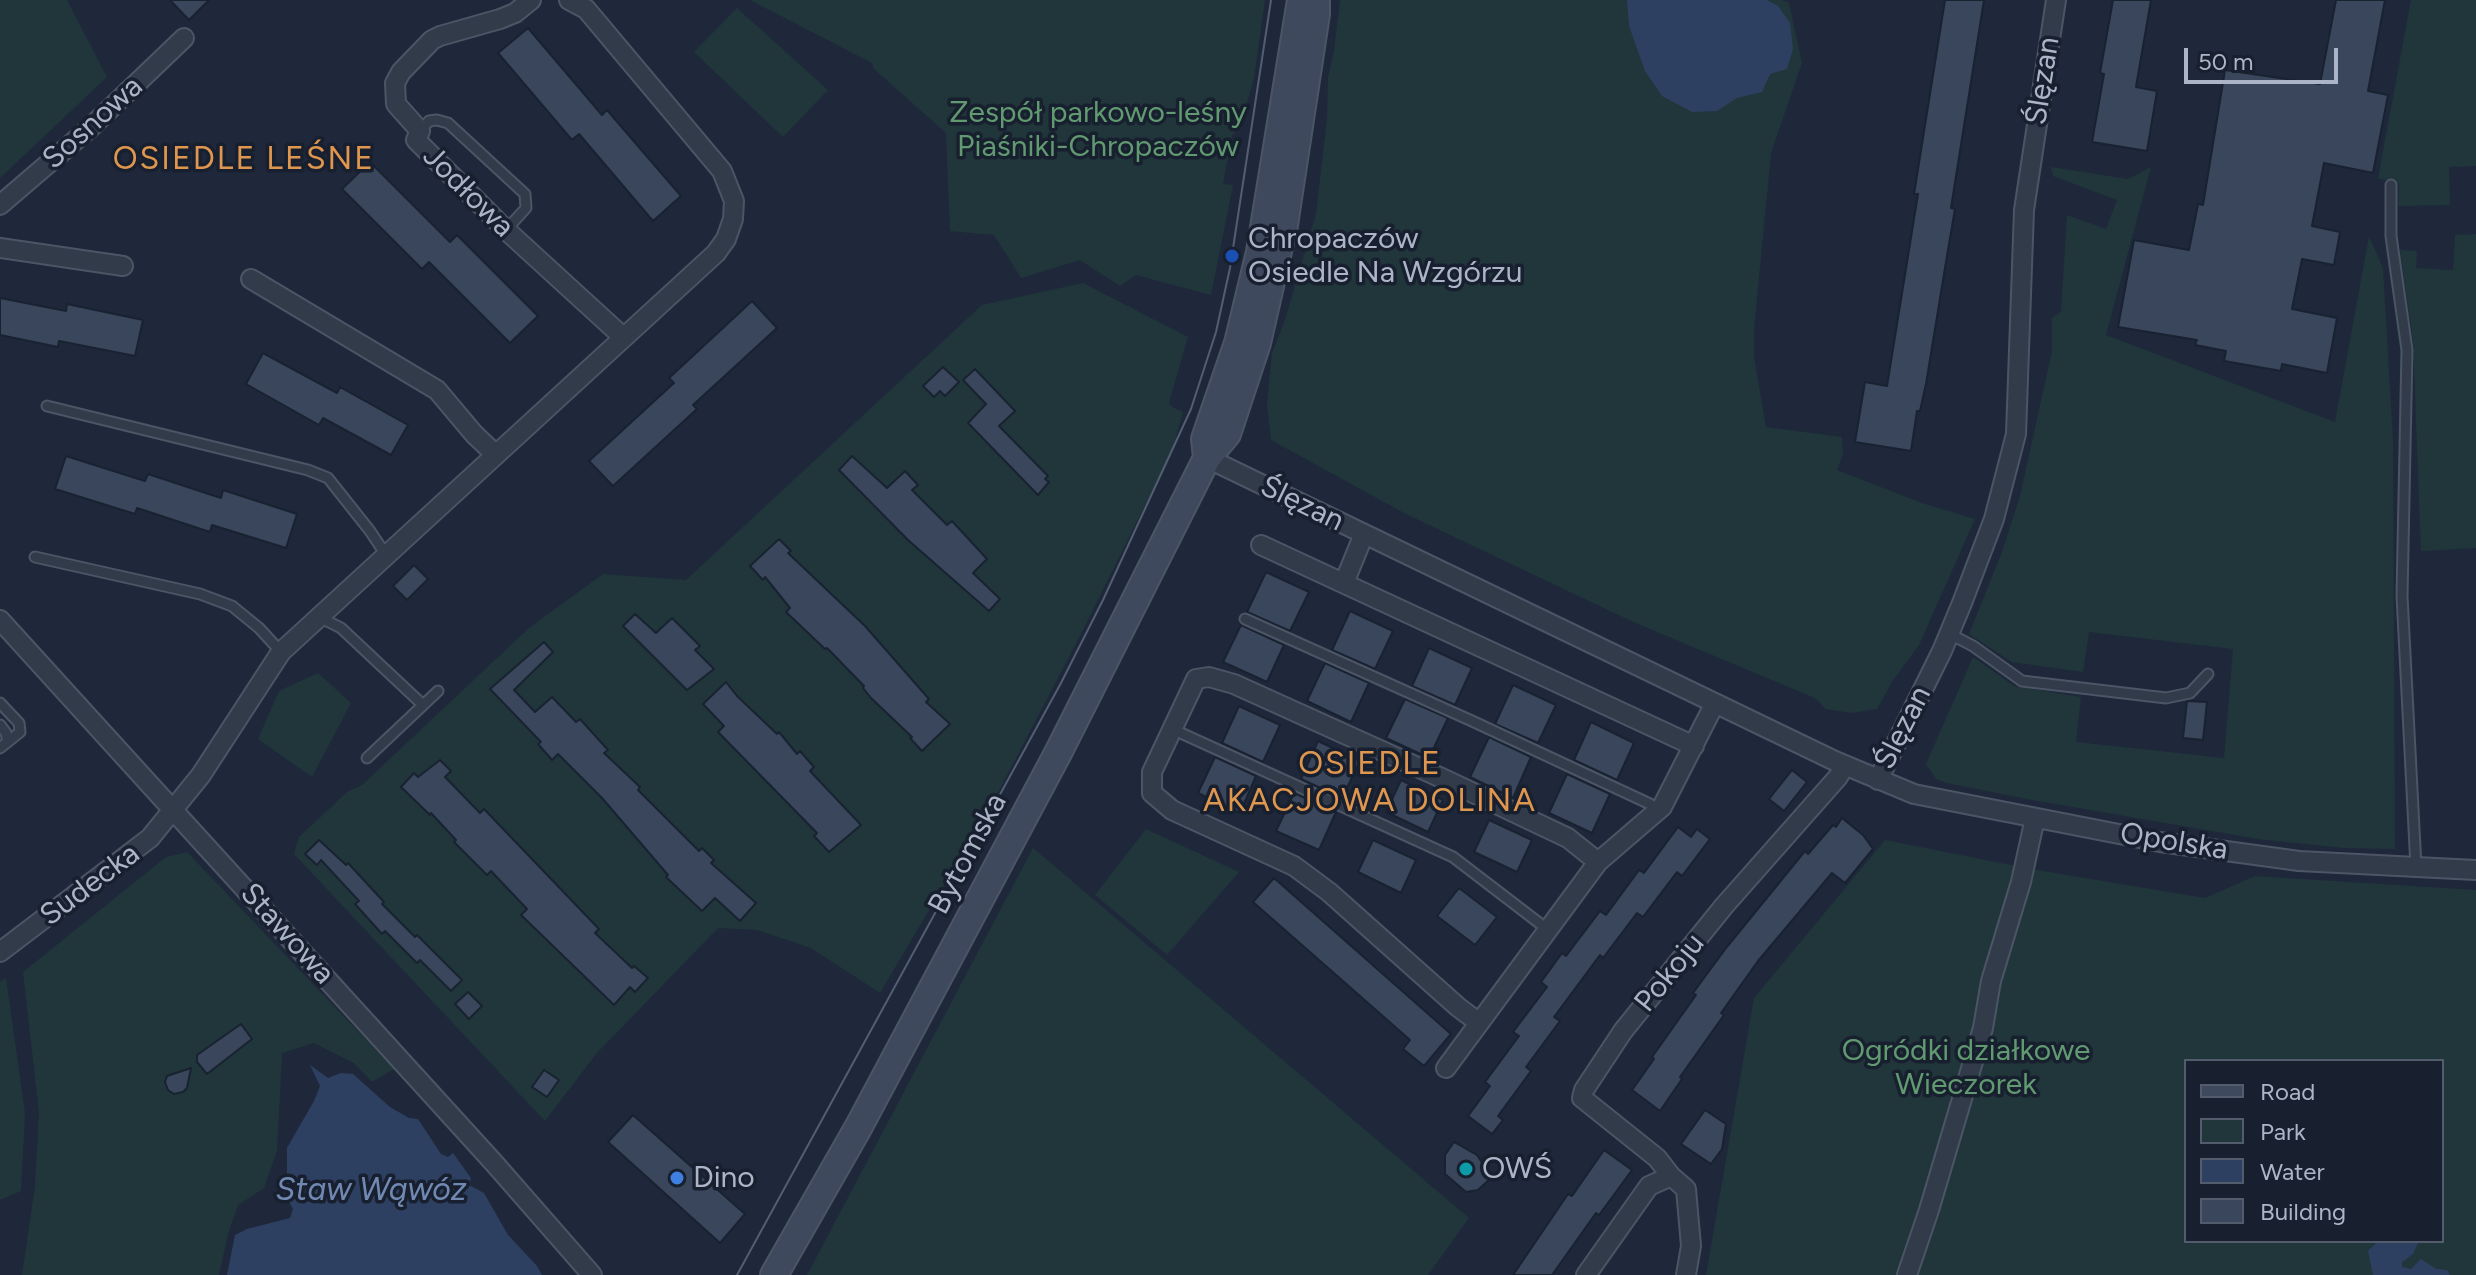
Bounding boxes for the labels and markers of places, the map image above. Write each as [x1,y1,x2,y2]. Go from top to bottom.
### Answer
place label: Chropaczów Osiedle Na Wzgórzu [1248,221,1523,292]
marker: Chropaczów Osiedle Na Wzgórzu [1223,247,1241,265]
place label: OWŚ [1482,1151,1552,1187]
place label: Dino [693,1160,755,1196]
marker: OWŚ [1457,1160,1475,1178]
marker: Dino [668,1169,686,1187]

